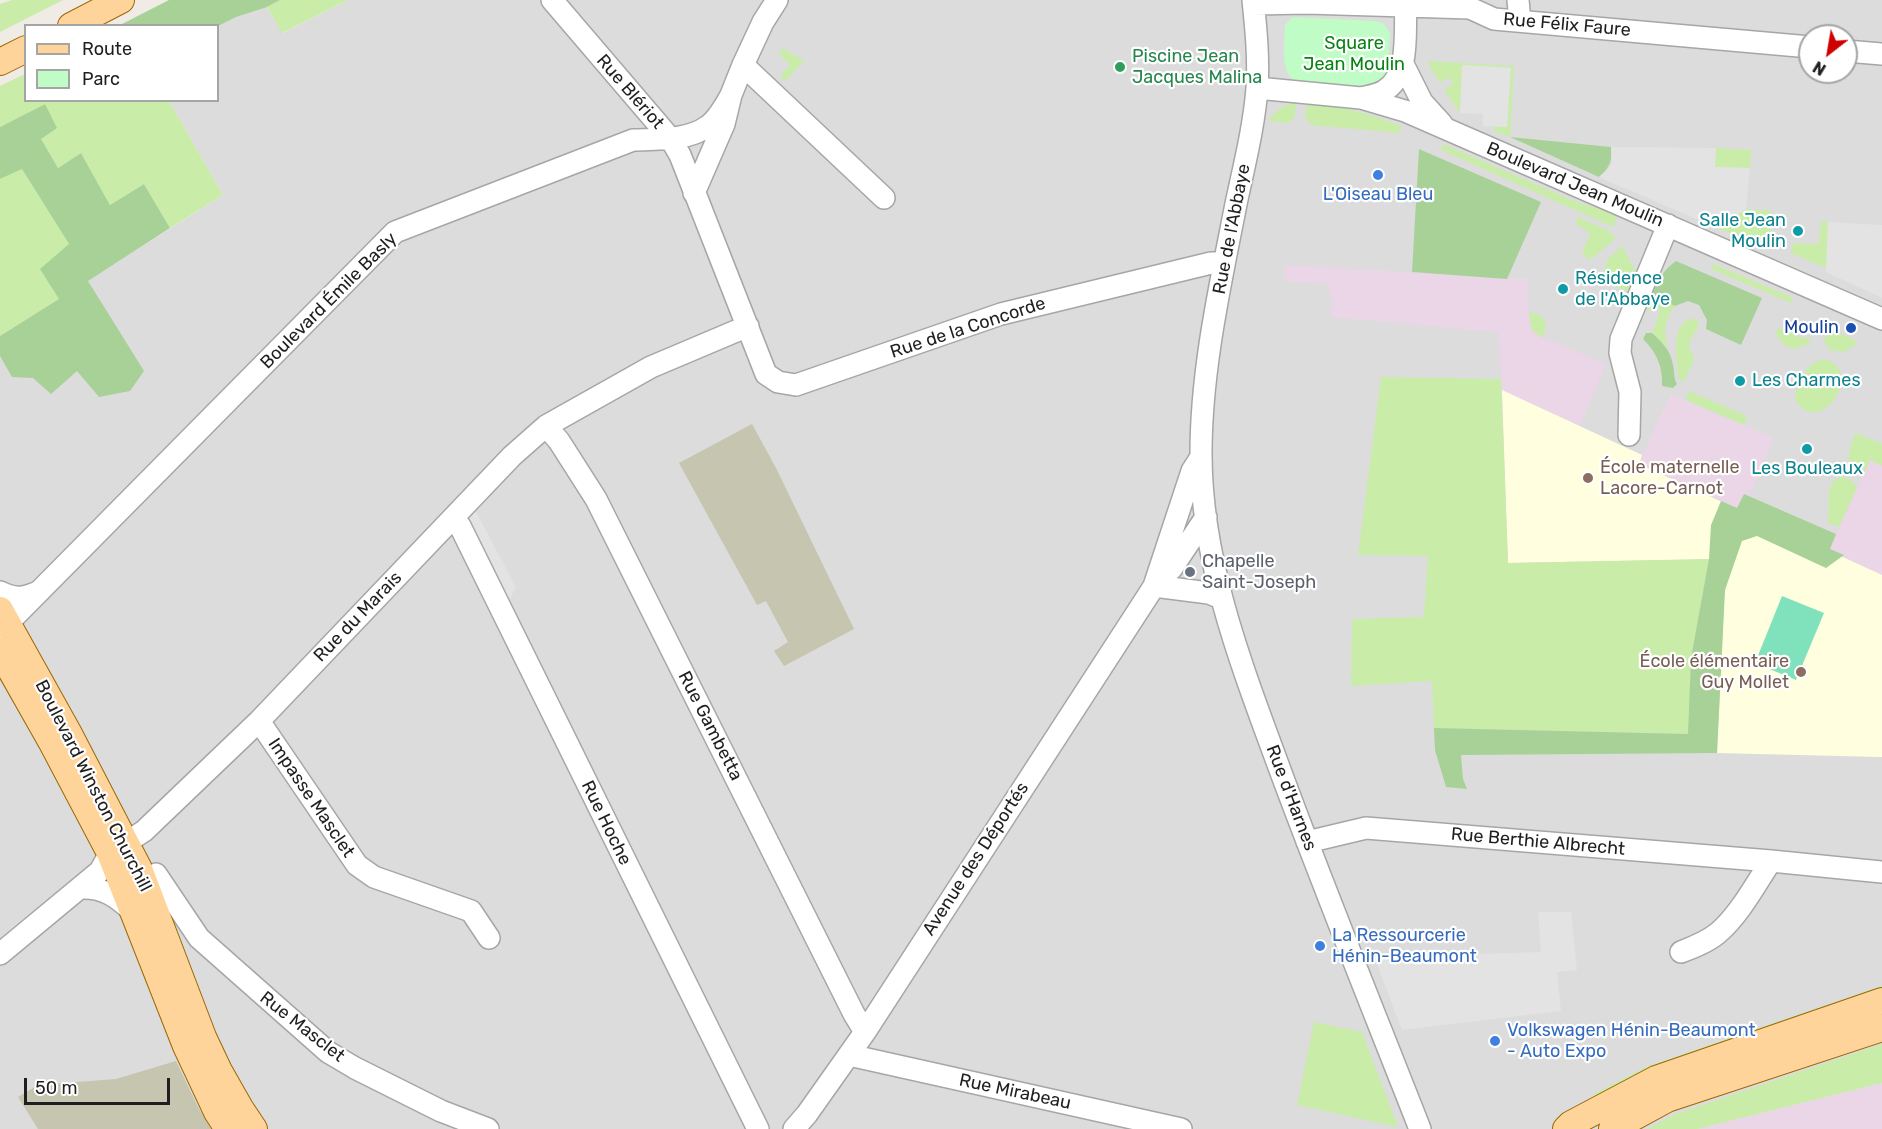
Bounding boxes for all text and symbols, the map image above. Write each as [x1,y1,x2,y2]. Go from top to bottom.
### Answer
street label: Rue Félix Faure [1502,9,1632,41]
legend [24,24,219,102]
north arrow [1798,24,1858,84]
park label: Square Jean Moulin [1303,33,1405,76]
text: Route [82,38,132,60]
place label: Piscine Jean Jacques Malina [1132,46,1262,88]
street label: Rue Blériot [592,50,668,134]
text: N [1810,57,1829,79]
marker: Piscine Jean Jacques Malina [1113,60,1127,74]
text: Parc [82,68,120,90]
street label: Boulevard Jean Moulin [1483,138,1667,232]
street label: Rue de l'Abbaye [1209,162,1255,296]
marker: L'Oiseau Bleu [1371,168,1385,182]
place label: L'Oiseau Bleu [1323,184,1433,206]
place label: Salle Jean Moulin [1699,210,1786,252]
marker: Salle Jean Moulin [1791,224,1805,238]
street label: Boulevard Émile Basly [256,228,402,374]
place label: Résidence de l'Abbaye [1575,268,1670,310]
marker: Résidence de l'Abbaye [1556,282,1570,296]
street label: Rue de la Concorde [888,293,1048,363]
place label: Moulin [1784,317,1839,339]
marker: Moulin [1844,321,1858,335]
place label: Les Charmes [1752,370,1861,392]
marker: Les Charmes [1733,374,1747,388]
marker: Les Bouleaux [1800,442,1814,456]
place label: École maternelle Lacore-Carnot [1600,457,1740,500]
place label: Les Bouleaux [1751,458,1863,480]
marker: École maternelle Lacore-Carnot [1581,471,1595,485]
place label: Chapelle Saint-Joseph [1202,551,1316,594]
marker: Chapelle Saint-Joseph [1183,565,1197,579]
street label: Rue du Marais [309,567,407,667]
place label: École élémentaire Guy Mollet [1640,651,1789,694]
marker: École élémentaire Guy Mollet [1794,665,1808,679]
street label: Rue Gambetta [673,668,747,784]
street label: Boulevard Winston Churchill [30,677,156,895]
street label: Impasse Masclet [263,734,359,862]
street label: Rue d'Harnes [1261,742,1321,854]
street label: Rue Hoche [576,777,636,869]
street label: Avenue des Déportés [918,778,1034,940]
street label: Rue Berthie Albrecht [1450,824,1626,860]
place label: La Ressourcerie Hénin-Beaumont [1332,925,1477,968]
marker: La Ressourcerie Hénin-Beaumont [1313,939,1327,953]
street label: Rue Masclet [255,987,349,1067]
place label: Volkswagen Hénin-Beaumont - Auto Expo [1507,1020,1756,1062]
marker: Volkswagen Hénin-Beaumont - Auto Expo [1488,1034,1502,1048]
scale bar [27,1066,172,1104]
street label: Rue Mirabeau [957,1070,1073,1114]
text: 50 m [35,1077,78,1099]

